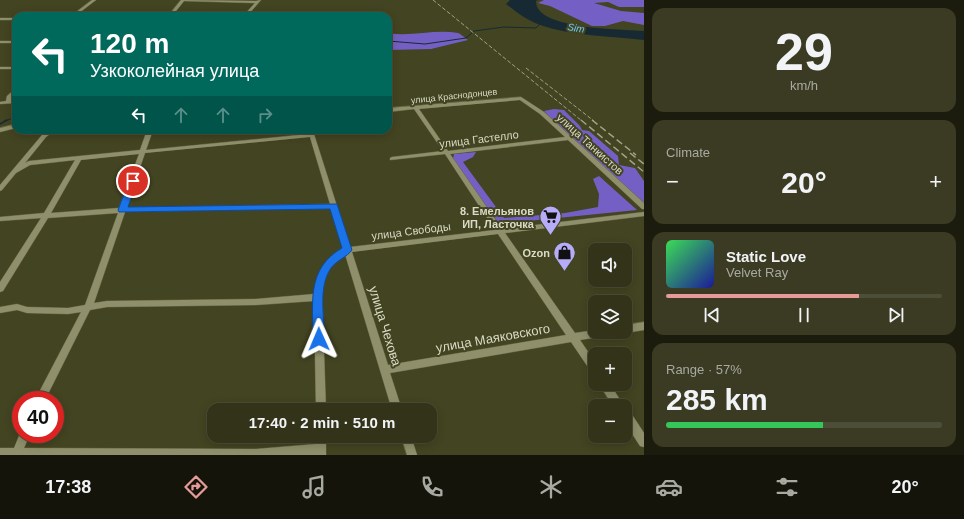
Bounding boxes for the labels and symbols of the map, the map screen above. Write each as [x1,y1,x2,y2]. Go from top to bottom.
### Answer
water label: Sim [567,21,585,35]
street label: улица Краснодонцев [410,86,498,106]
street label: улица Танкистов [554,111,626,177]
street label: улица Гастелло [439,128,519,150]
pin [116,164,150,198]
supermarket icon: 8. Емельянов ИП, Ласточка [537,204,563,237]
place label: 8. Емельянов ИП, Ласточка [460,205,535,230]
street label: улица Свободы [371,220,451,242]
shop icon: Ozon [552,240,578,273]
place label: Ozon [523,247,550,259]
street label: улица Чехова [366,284,404,368]
position arrow [298,318,340,360]
street label: улица Маяковского [435,321,551,355]
speed limit sign: 40 [12,391,64,443]

